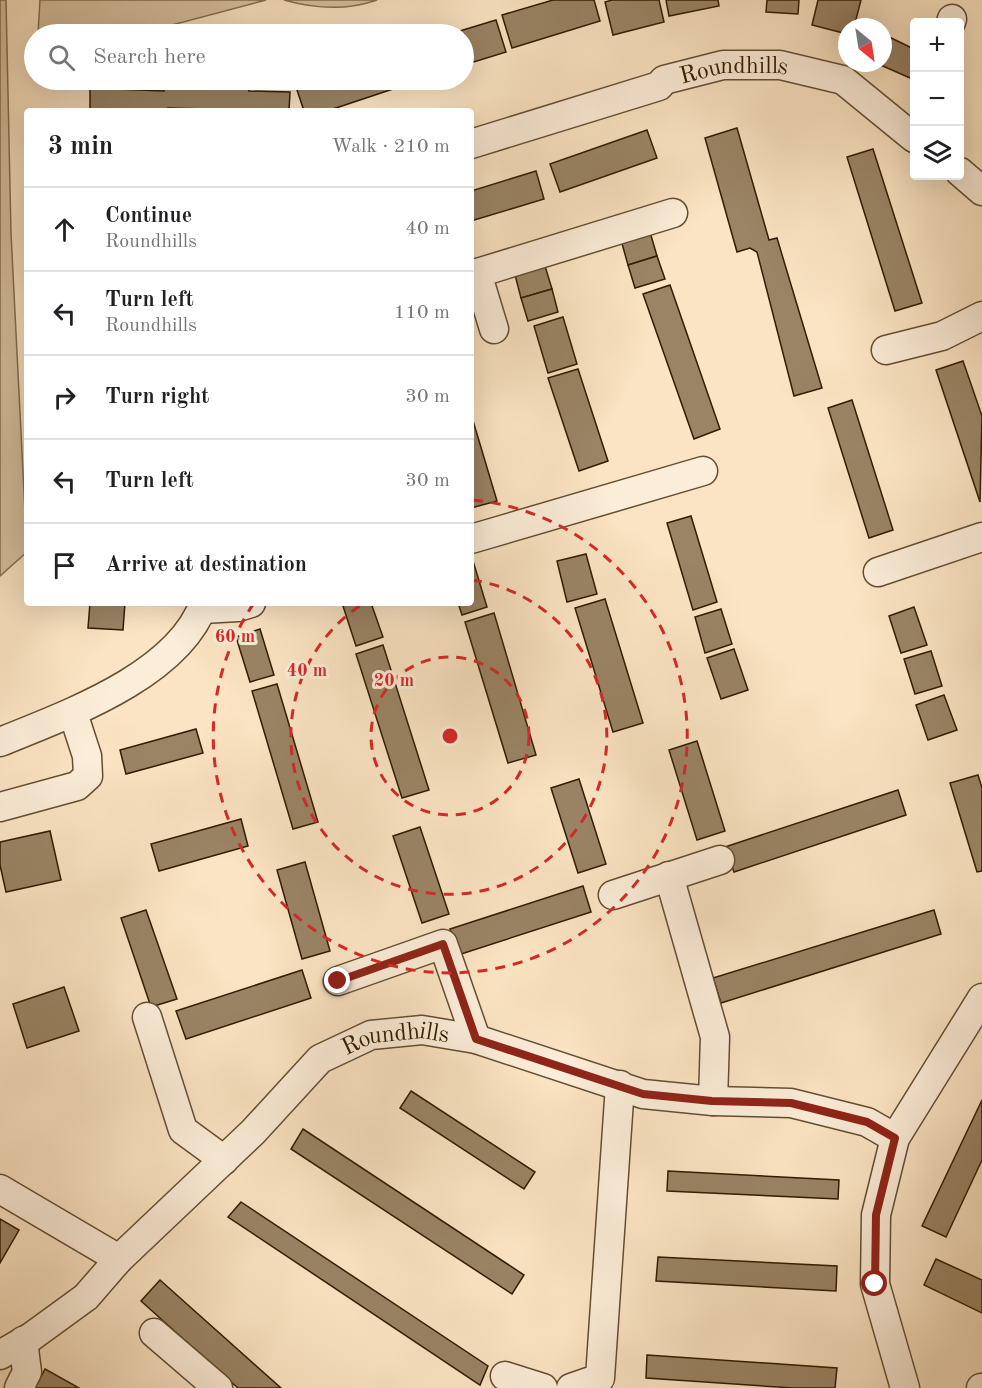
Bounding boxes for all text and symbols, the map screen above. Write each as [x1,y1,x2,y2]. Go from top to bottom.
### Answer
north arrow [838,18,892,72]
map controls [910,18,964,180]
button: + [910,18,964,72]
search box [24,24,474,90]
icon: search [45,41,78,74]
text: Search here [93,46,206,68]
street label: Roundhills [677,55,791,90]
button: − [910,72,964,126]
button: layers [910,126,964,180]
text: 3 min [48,134,113,160]
text: Walk · 210 m [331,137,450,157]
text: Continue [105,205,192,227]
icon: ahead [48,213,81,246]
text: 40 m [405,219,450,239]
text: Roundhills [105,232,197,252]
text: Turn left [105,289,194,311]
icon: left [48,297,81,330]
text: 110 m [394,303,450,323]
text: Roundhills [105,316,197,336]
icon: right [48,381,81,414]
text: Turn right [105,386,209,408]
text: 30 m [405,387,450,407]
icon: left [48,465,81,498]
text: Turn left [105,470,194,492]
text: 30 m [405,471,450,491]
icon: arrive [48,549,81,582]
text: Arrive at destination [105,554,307,576]
text: 60 m [215,628,255,646]
text: 40 m [287,662,327,680]
text: 20 m [374,672,414,690]
centre of rings [440,726,460,746]
route end [324,967,350,993]
street label: Roundhills [338,1020,451,1061]
route start [861,1270,887,1296]

